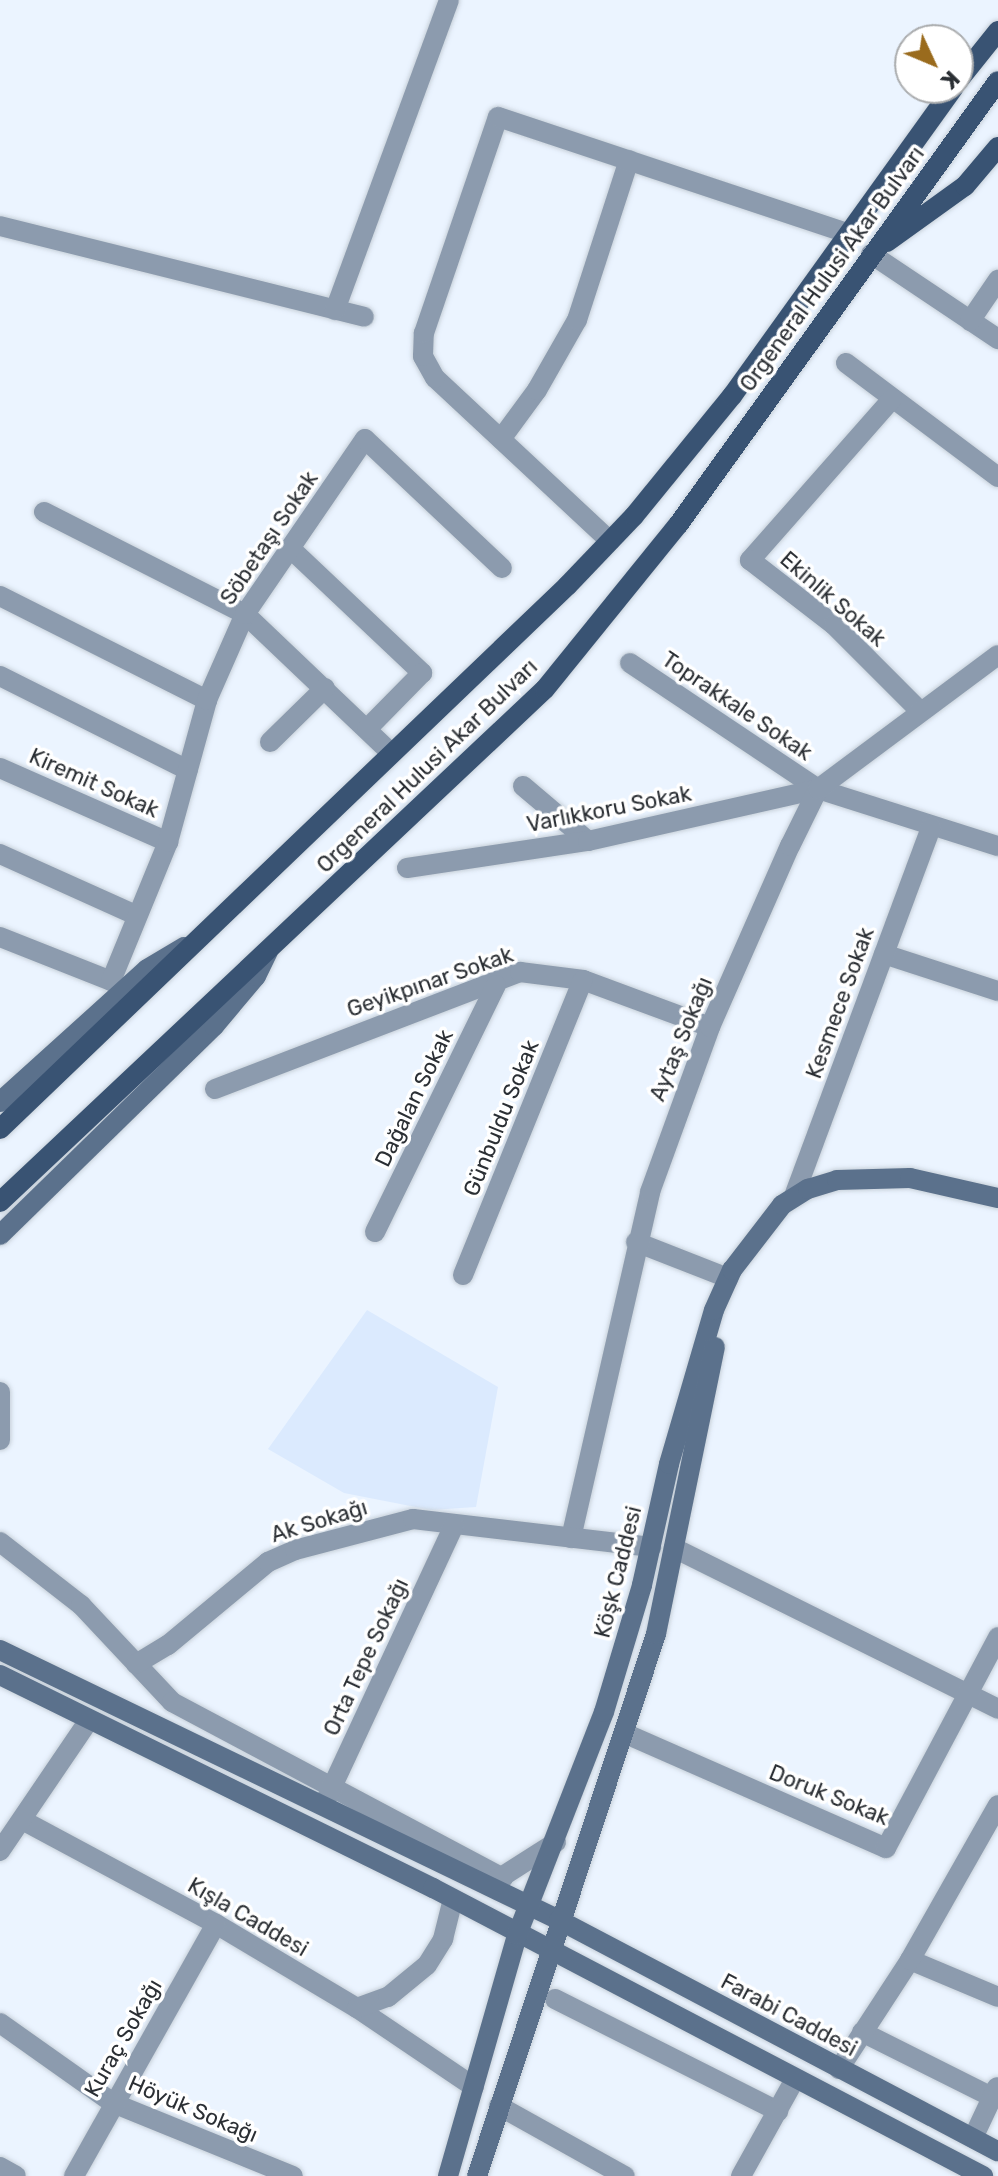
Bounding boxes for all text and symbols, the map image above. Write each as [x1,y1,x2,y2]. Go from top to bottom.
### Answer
north arrow [894,24,974,104]
text: K [935,65,965,94]
street label: Orgeneral Hulusi Akar Bulvarı [734,141,930,397]
street label: Söbetaşı Sokak [215,466,323,610]
street label: Ekinlik Sokak [775,546,891,652]
street label: Toprakkale Sokak [657,646,817,766]
street label: Orgeneral Hulusi Akar Bulvarı [311,653,543,879]
street label: Kiremit Sokak [25,743,163,823]
street label: Varlıkkoru Sokak [524,780,694,838]
street label: Kesmece Sokak [800,924,880,1082]
street label: Geyikpınar Sokak [343,941,517,1023]
street label: Aytaş Sokağı [644,973,718,1105]
street label: Dağalan Sokak [369,1025,459,1171]
street label: Günbuldu Sokak [458,1036,544,1200]
street label: Ak Sokağı [268,1494,370,1548]
street label: Köşk Caddesi [589,1503,647,1641]
street label: Orta Tepe Sokağı [318,1574,414,1740]
street label: Doruk Sokak [765,1759,893,1831]
street label: Kışla Caddesi [183,1872,313,1962]
street label: Farabi Caddesi [716,1968,862,2062]
street label: Kuraç Sokağı [79,1974,167,2102]
street label: Höyük Sokağı [124,2070,262,2148]

